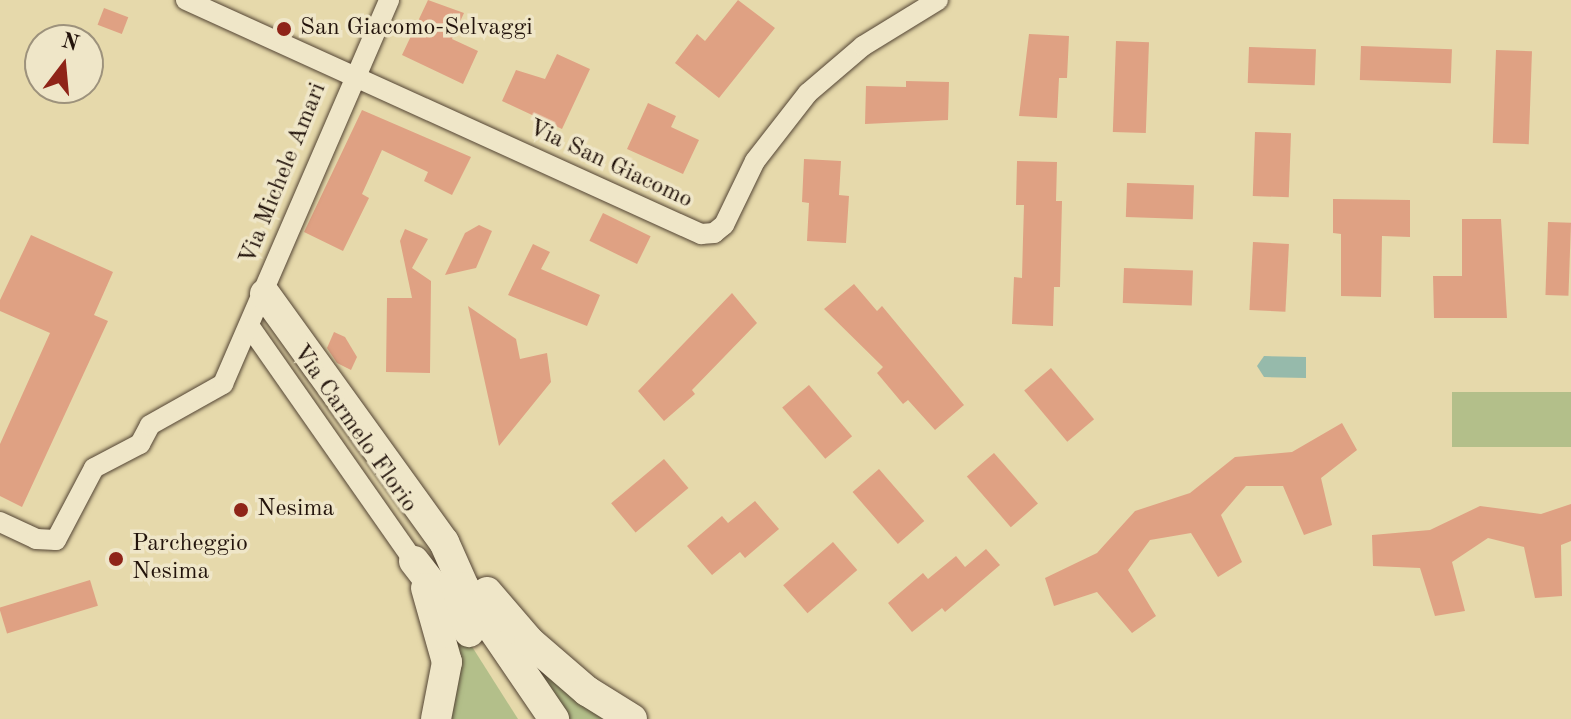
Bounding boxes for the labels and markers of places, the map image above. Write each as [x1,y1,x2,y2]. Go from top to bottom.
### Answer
place label: San Giacomo-Selvaggi [300,15,533,43]
marker: San Giacomo-Selvaggi [275,20,293,38]
place label: Nesima [257,496,334,524]
marker: Nesima [232,501,250,519]
place label: Parcheggio Nesima [132,531,248,587]
marker: Parcheggio Nesima [107,550,125,568]

